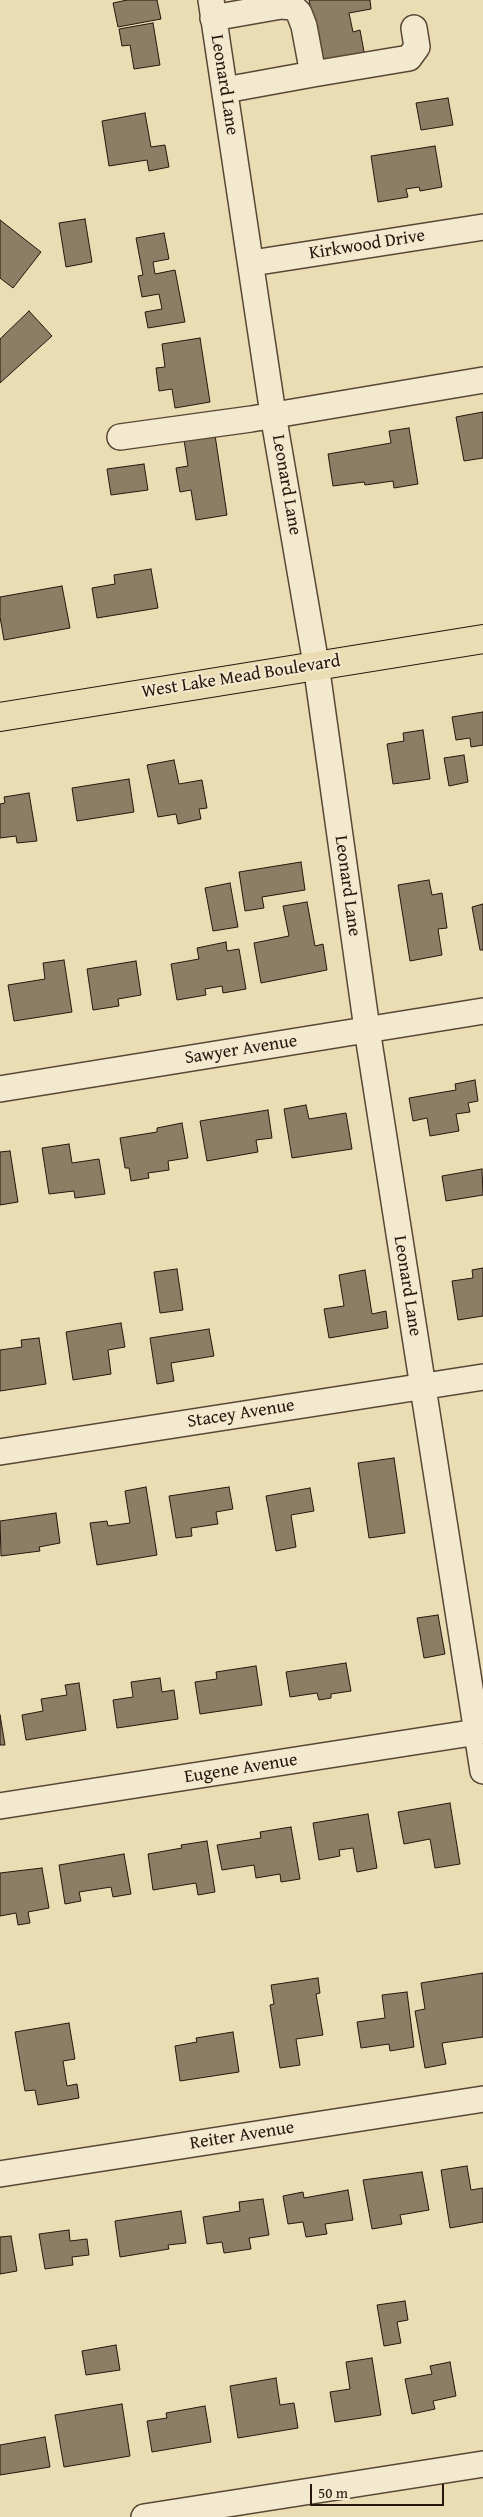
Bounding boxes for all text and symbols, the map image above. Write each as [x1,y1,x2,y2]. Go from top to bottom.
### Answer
street label: Leonard Lane [205,33,243,137]
street label: Kirkwood Drive [307,225,427,265]
street label: Leonard Lane [267,433,305,537]
street label: West Lake Mead Boulevard [140,651,342,703]
street label: Leonard Lane [329,834,365,938]
street label: Sawyer Avenue [183,1030,299,1070]
street label: Leonard Lane [388,1234,426,1338]
street label: Stacey Avenue [186,1395,296,1433]
street label: Eugene Avenue [183,1749,299,1789]
street label: Reiter Avenue [188,2117,296,2155]
scale bar [313,2474,447,2506]
text: 50 m [318,2482,348,2503]

